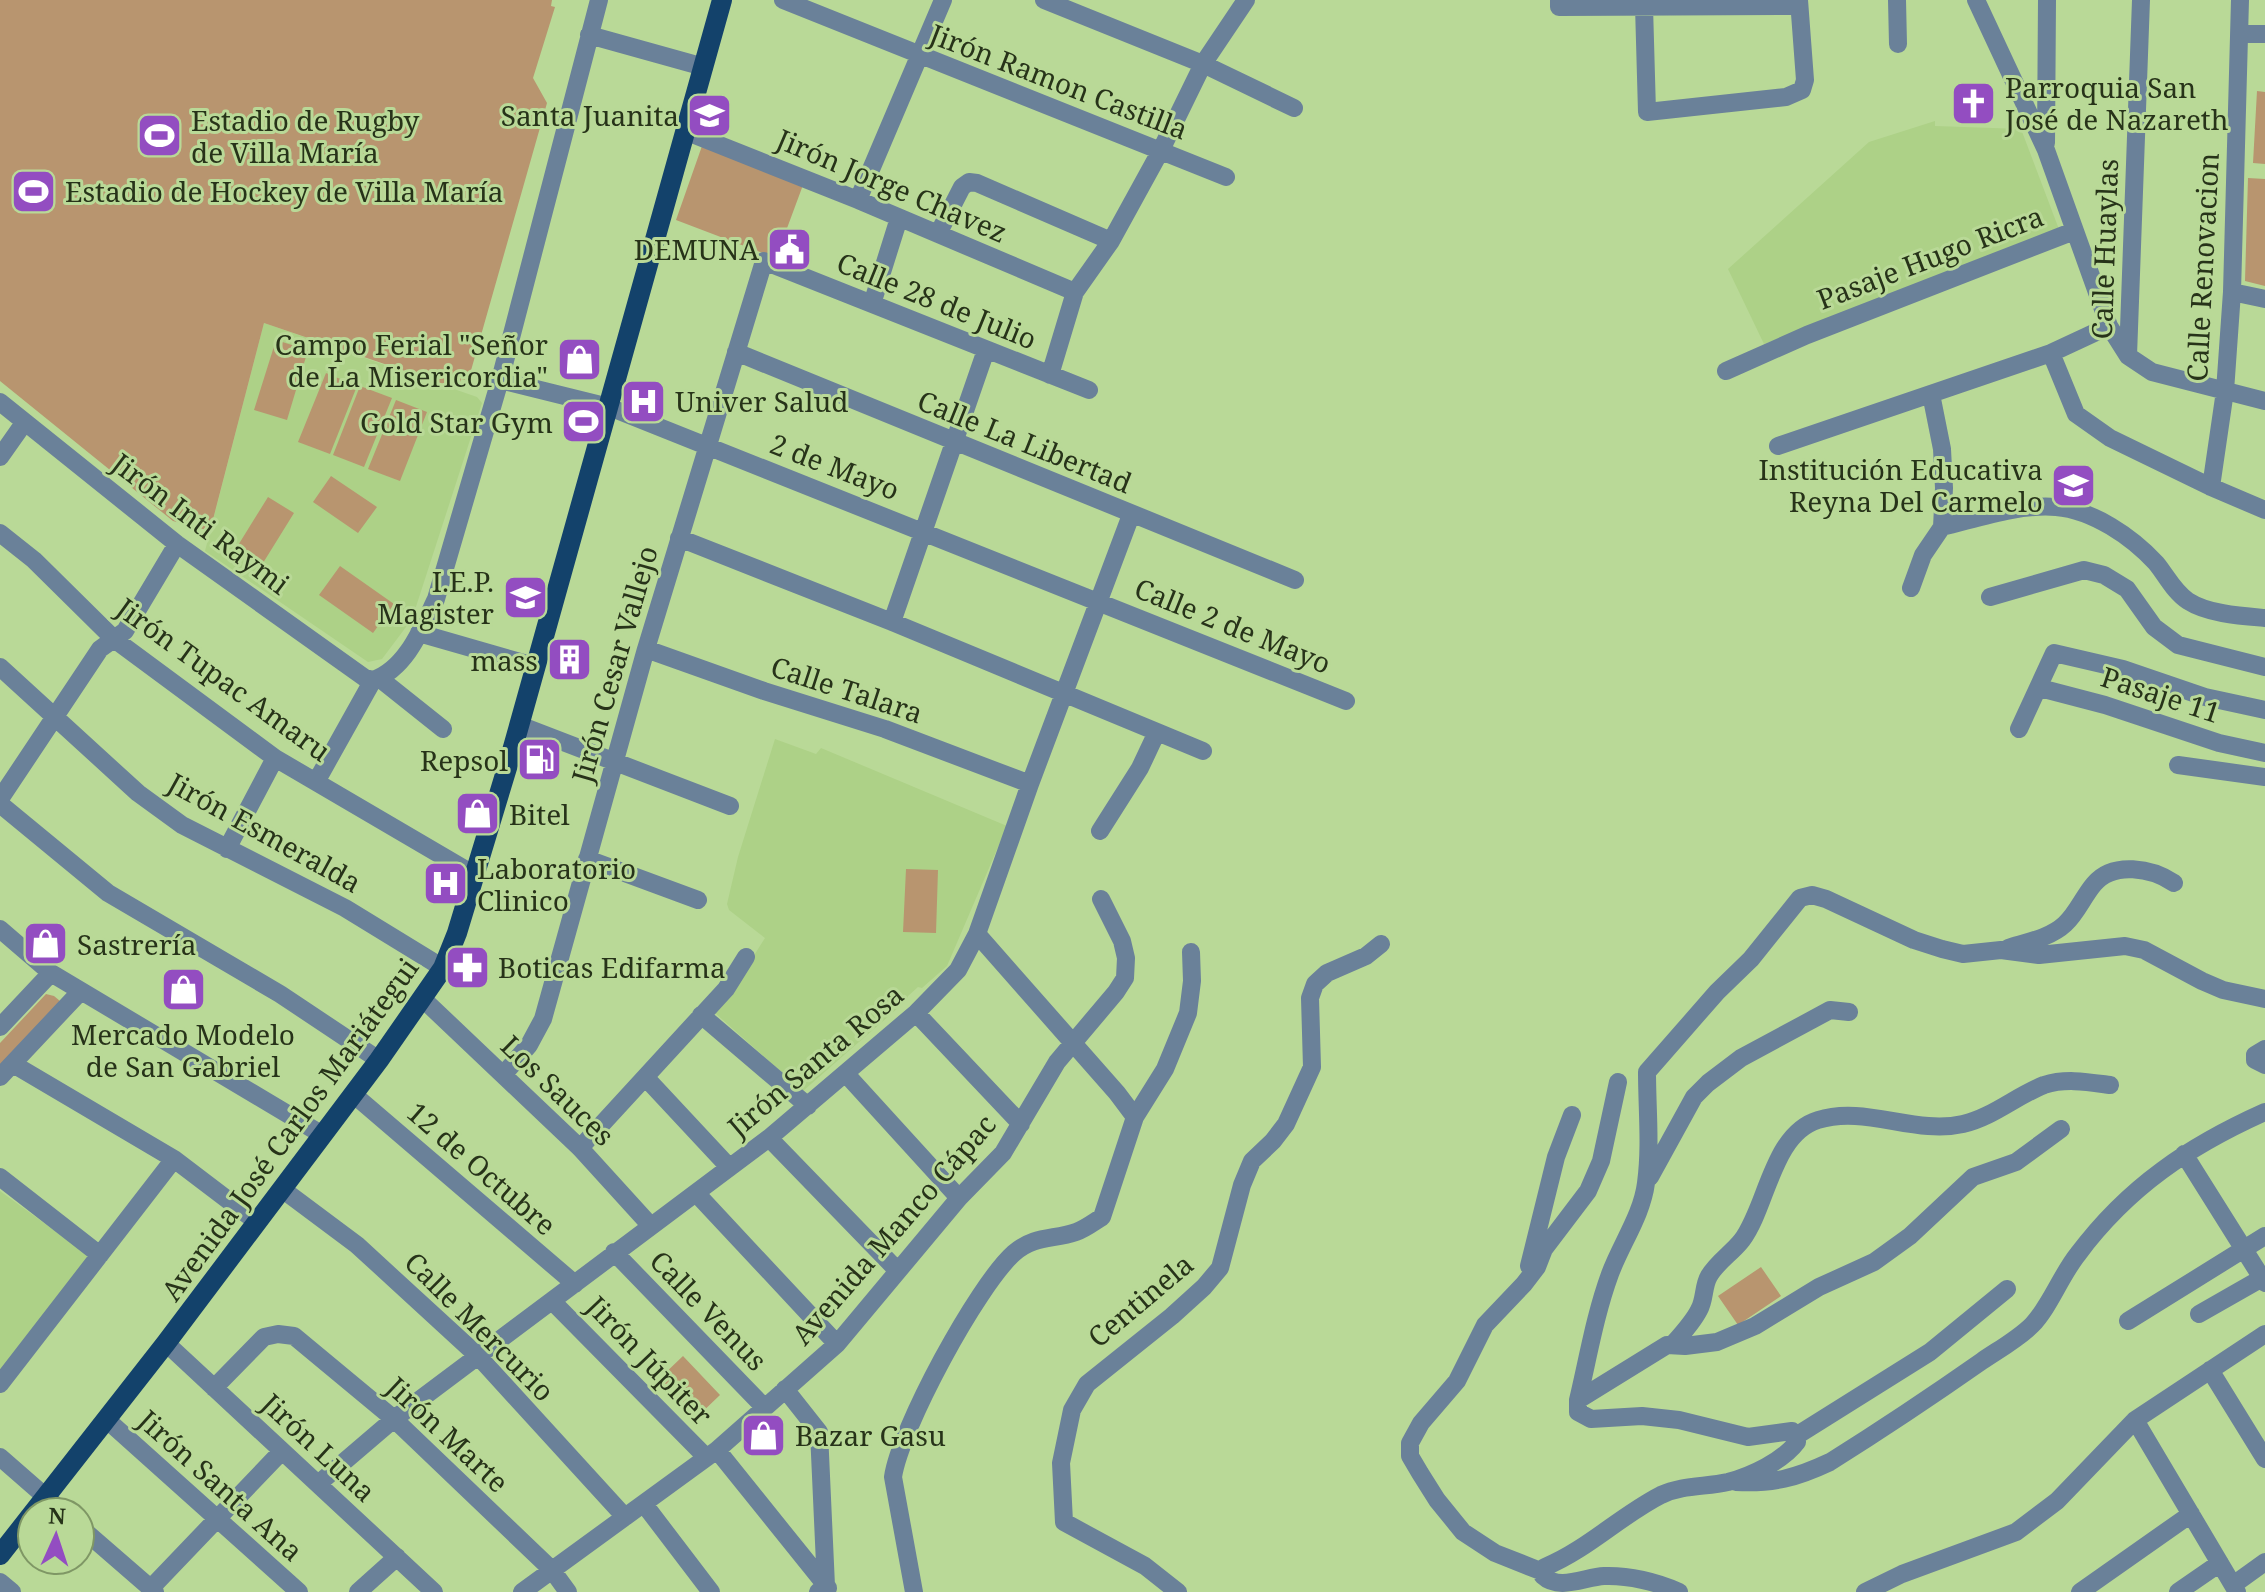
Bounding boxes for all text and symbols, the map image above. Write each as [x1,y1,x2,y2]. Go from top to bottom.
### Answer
street label: Jirón Ramon Castilla [924,14,1193,148]
place label: Parroquia San José de Nazareth [2004,68,2229,138]
church icon: Parroquia San José de Nazareth [1950,79,1998,127]
school or university icon: Santa Juanita [686,91,734,139]
place label: Santa Juanita [501,96,679,134]
place label: Estadio de Rugby de Villa María [191,101,420,171]
sports icon: Estadio de Rugby de Villa María [136,112,184,160]
street label: Jirón Jorge Chavez [770,119,1013,251]
street label: Calle Renovacion [2177,152,2227,382]
street label: Calle Huaylas [2082,158,2126,340]
sports icon: Estadio de Hockey de Villa María [10,167,58,215]
place label: Estadio de Hockey de Villa María [65,172,503,210]
street label: Pasaje Hugo Ricra [1811,196,2049,318]
public building icon: DEMUNA [766,225,814,273]
place label: DEMUNA [634,230,759,268]
street label: Calle 28 de Julio [832,243,1042,357]
place label: Campo Ferial "Señor de La Misericordia" [275,325,548,395]
shop icon: Campo Ferial "Señor de La Misericordia" [555,336,603,384]
hospital icon: Univer Salud [620,377,668,425]
street label: Calle La Libertad [912,381,1138,501]
place label: Univer Salud [675,382,848,420]
sports icon: Gold Star Gym [560,398,608,446]
place label: Gold Star Gym [360,403,553,441]
street label: 2 de Mayo [765,424,905,508]
street label: Jirón Inti Raymi [104,443,297,602]
place label: Institución Educativa Reyna Del Carmelo [1759,450,2043,520]
school or university icon: Institución Educativa Reyna Del Carmelo [2050,461,2098,509]
street label: Jirón Cesar Vallejo [562,541,666,788]
place label: I.E.P. Magister [377,562,494,632]
street label: Calle 2 de Mayo [1129,568,1337,682]
school or university icon: I.E.P. Magister [501,573,549,621]
street label: Jirón Tupac Amaru [109,588,339,770]
building icon: mass [545,636,593,684]
place label: mass [471,641,538,679]
street label: Calle Talara [766,647,928,731]
street label: Pasaje 11 [2097,657,2225,731]
fuel station icon: Repsol [515,736,563,784]
place label: Repsol [420,741,508,779]
street label: Jirón Esmeralda [161,763,368,901]
shop icon: Bitel [454,790,502,838]
place label: Bitel [509,795,570,833]
place label: Laboratorio Clinico [477,849,636,919]
hospital icon: Laboratorio Clinico [422,860,470,908]
shop icon: Sastrería [22,920,70,968]
place label: Sastrería [77,925,197,963]
pharmacy icon: Boticas Edifarma [443,943,491,991]
place label: Boticas Edifarma [498,948,726,986]
street label: Avenida José Carlos Mariátegui [152,950,426,1308]
shop icon: Mercado Modelo de San Gabriel [159,966,207,1014]
street label: Jirón Santa Rosa [718,975,911,1145]
place label: Mercado Modelo de San Gabriel [71,1015,295,1085]
street label: Los Sauces [493,1026,623,1154]
street label: 12 de Octubre [400,1093,564,1243]
street label: Avenida Manco Cápac [782,1106,1004,1352]
street label: Calle Venus [642,1242,776,1378]
street label: Calle Mercurio [397,1243,563,1409]
street label: Centinela [1079,1245,1201,1355]
street label: Jirón Júpiter [578,1287,721,1433]
street label: Jirón Marte [378,1367,517,1500]
street label: Jirón Luna [253,1384,384,1510]
street label: Jirón Santa Ana [130,1400,311,1569]
shop icon: Bazar Gasu [740,1411,788,1459]
place label: Bazar Gasu [795,1416,946,1454]
north arrow [16,1496,96,1576]
text: N [48,1500,67,1530]

